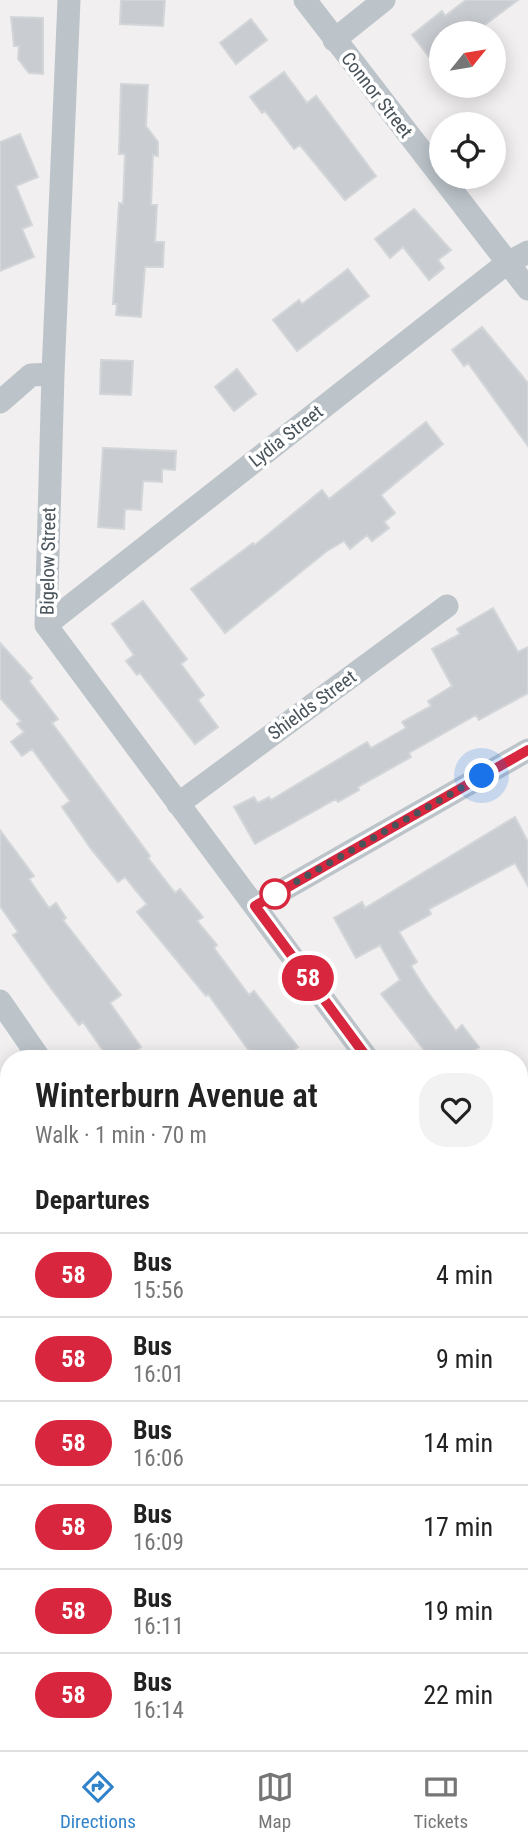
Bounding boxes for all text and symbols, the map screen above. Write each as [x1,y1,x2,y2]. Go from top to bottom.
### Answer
north arrow [429,21,506,98]
map controls [429,21,506,189]
street label: Connor Street [336,47,418,143]
button: locate [429,112,506,189]
street label: Lydia Street [244,400,328,472]
street label: Bigelow Street [36,507,60,615]
street label: Shields Street [263,665,361,745]
your location [464,758,499,793]
unlabelled marker [260,879,290,909]
line badge: 58 [276,955,340,1001]
text: 58 [296,964,320,992]
button: heart [419,1073,493,1147]
text: Winterburn Avenue at [35,1076,318,1115]
text: Walk · 1 min · 70 m [35,1122,207,1149]
text: Departures [35,1185,150,1215]
text: Bus [133,1247,172,1277]
text: 4 min [436,1260,493,1290]
text: 58 [61,1261,86,1289]
text: 15:56 [133,1277,184,1304]
text: Bus [133,1331,172,1361]
text: 9 min [436,1344,493,1374]
text: 58 [61,1345,86,1373]
text: 16:01 [133,1361,184,1388]
text: Bus [133,1415,172,1445]
text: 14 min [423,1428,493,1458]
text: 58 [61,1429,86,1457]
text: 16:06 [133,1445,184,1472]
text: Bus [133,1499,172,1529]
text: 17 min [423,1512,493,1542]
text: 58 [61,1513,86,1541]
text: 16:09 [133,1529,184,1556]
text: Bus [133,1583,172,1613]
text: 19 min [423,1596,493,1626]
text: 58 [61,1597,86,1625]
text: 16:11 [133,1613,184,1640]
text: Bus [133,1667,172,1697]
text: 22 min [423,1680,493,1710]
text: 58 [61,1681,86,1709]
text: 16:14 [133,1697,184,1724]
tab: Directions [60,1768,136,1833]
tab: Map [256,1768,294,1833]
tab: Tickets [413,1768,468,1833]

